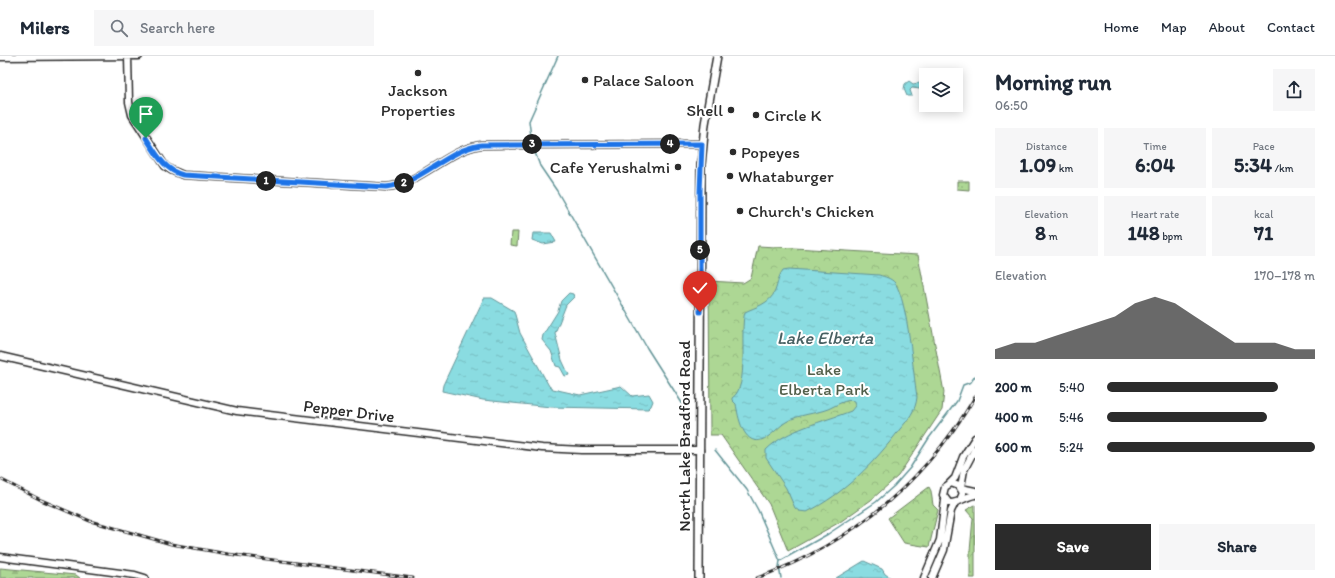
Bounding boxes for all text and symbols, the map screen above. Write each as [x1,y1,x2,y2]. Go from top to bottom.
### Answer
search box [94,10,374,46]
text: Milers [20,16,70,39]
icon: search [108,17,130,39]
text: Search here [140,19,215,37]
text: Home [1104,19,1139,36]
text: Map [1161,19,1187,36]
text: About [1209,19,1245,36]
text: Contact [1267,19,1315,36]
marker: Jackson Properties [413,68,423,78]
map controls [919,68,963,112]
button: layers [919,68,963,112]
text: Morning run [995,69,1111,96]
button: share [1273,69,1315,111]
place label: Palace Saloon [593,70,694,90]
marker: Palace Saloon [580,75,590,85]
place label: Jackson Properties [381,80,455,120]
pin [129,97,163,138]
text: 06:50 [995,98,1028,113]
place label: Shell [687,100,723,120]
icon: arrive [135,103,157,125]
marker: Shell [726,105,736,115]
place label: Circle K [764,105,821,125]
marker: Circle K [751,110,761,120]
pin: 3 [522,134,542,154]
pin: 4 [660,134,680,154]
text: 3 [529,137,535,150]
text: 4 [667,137,673,150]
text: Distance [1026,140,1067,153]
text: Time [1143,140,1167,153]
text: Pace [1253,140,1275,153]
place label: Popeyes [741,142,800,162]
marker: Popeyes [728,147,738,157]
text: 1.09 [1019,153,1056,177]
text: 6:04 [1135,153,1175,177]
text: 5:34 [1234,153,1272,177]
place label: Cafe Yerushalmi [550,157,670,177]
marker: Cafe Yerushalmi [673,162,683,172]
text: km [1056,162,1073,175]
text: /km [1272,162,1294,175]
place label: Whataburger [738,166,834,186]
pin: 1 [256,171,276,191]
marker: Whataburger [725,171,735,181]
pin: 2 [394,173,414,193]
text: 1 [263,174,269,187]
text: 2 [401,176,407,189]
place label: Church's Chicken [748,201,875,221]
marker: Church's Chicken [735,206,745,216]
text: Elevation [1024,208,1068,221]
text: Heart rate [1131,208,1179,221]
text: kcal [1254,208,1273,221]
text: 8 [1035,221,1046,245]
text: 148 [1127,221,1160,245]
text: 71 [1254,221,1273,245]
text: m [1046,230,1058,243]
text: bpm [1160,230,1183,243]
pin: 5 [690,240,710,260]
text: 5 [697,243,703,256]
text: Elevation [995,268,1047,283]
text: 170–178 m [1254,268,1315,283]
pin [683,271,717,312]
icon: check [689,277,711,299]
water label: Lake Elberta [777,327,874,349]
street label: North Lake Bradford Road [674,340,694,532]
park label: Lake Elberta Park [779,359,869,399]
text: 200 m [995,380,1032,395]
text: 5:40 [1059,380,1085,395]
street label: Pepper Drive [302,395,396,427]
text: 400 m [995,410,1033,425]
text: 5:46 [1059,410,1084,425]
text: 600 m [995,440,1032,455]
text: 5:24 [1059,440,1084,455]
button: Save [995,524,1151,570]
button: Share [1159,524,1315,570]

